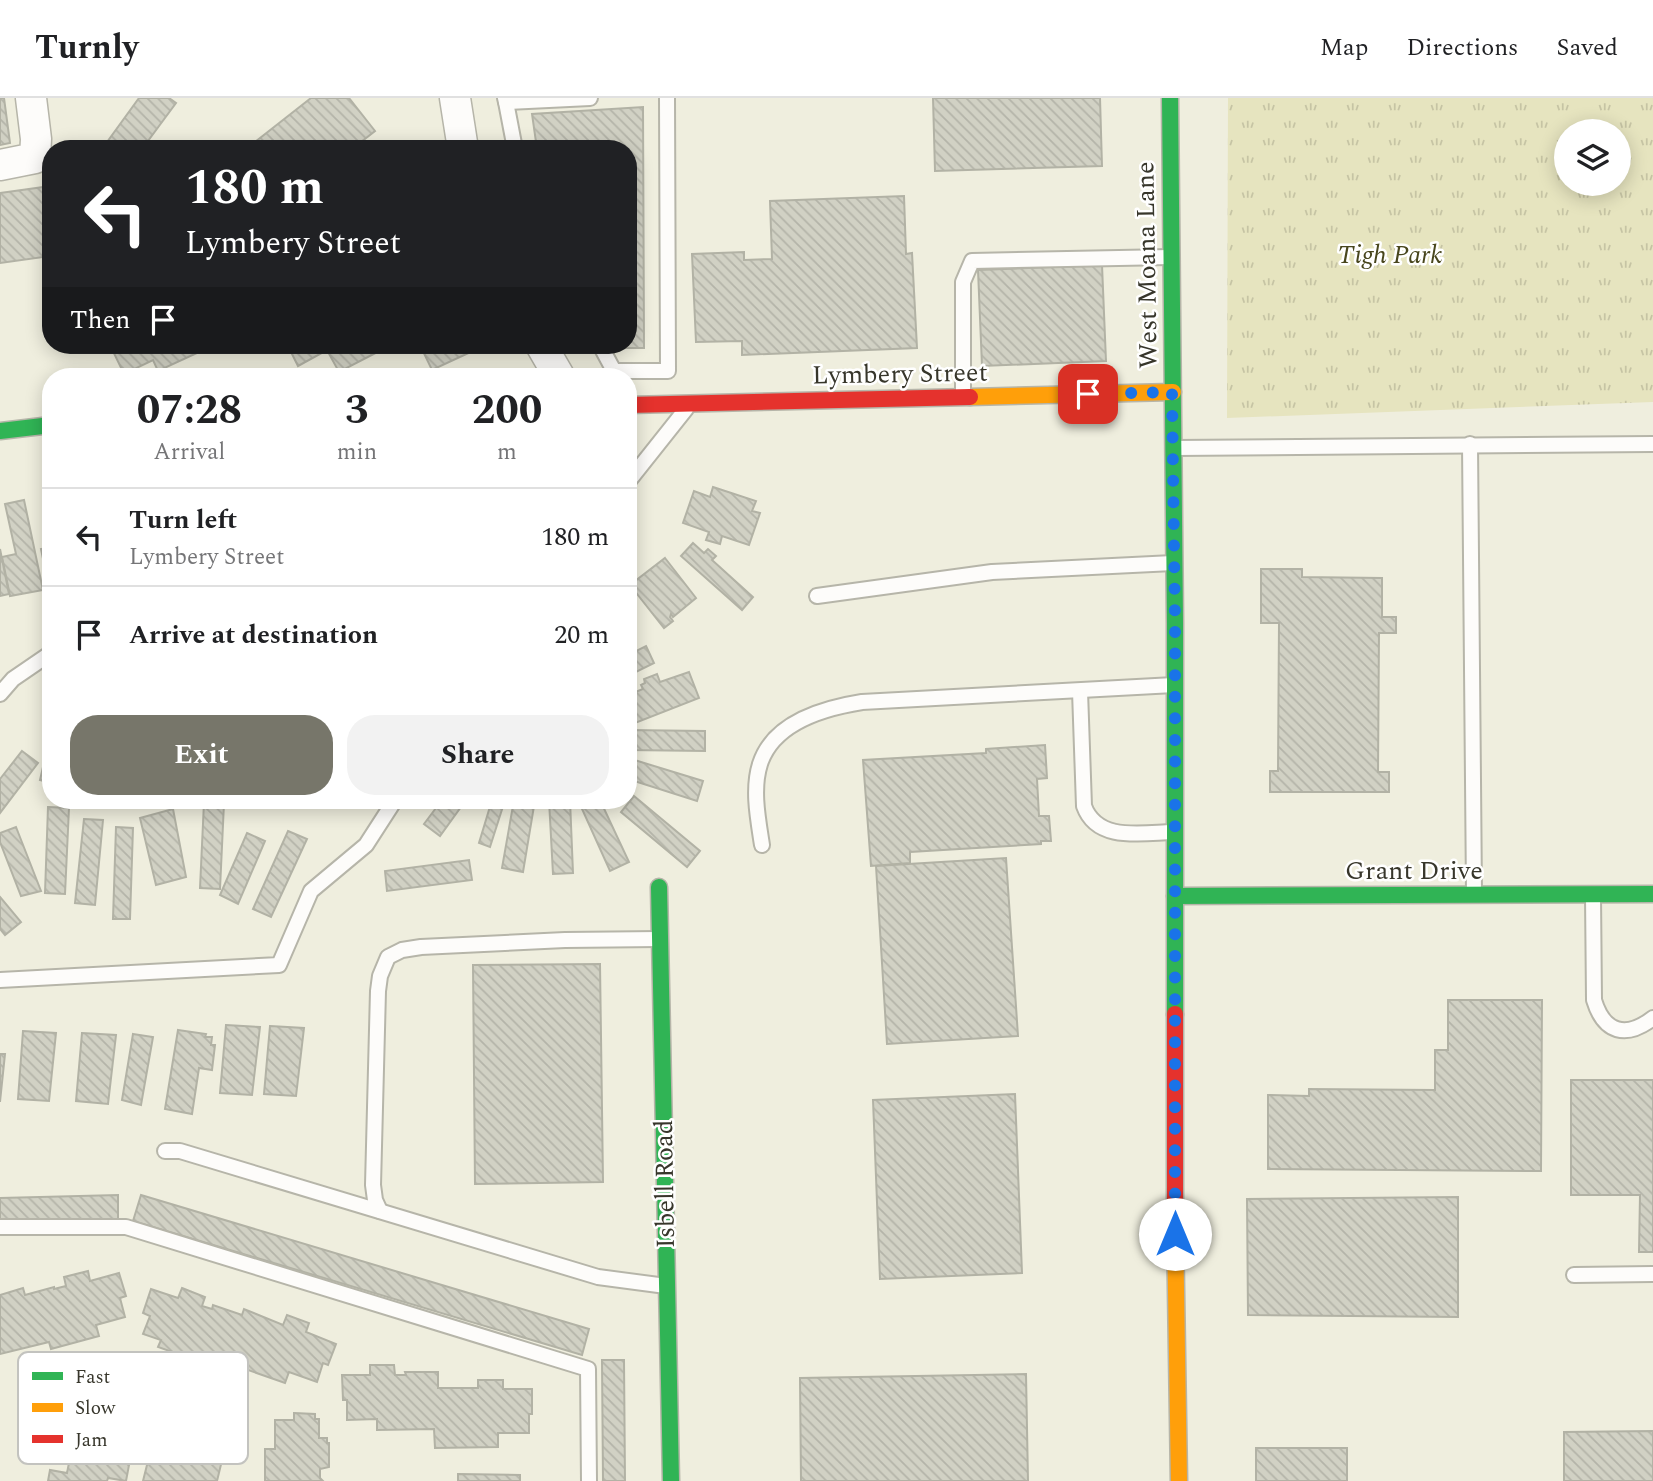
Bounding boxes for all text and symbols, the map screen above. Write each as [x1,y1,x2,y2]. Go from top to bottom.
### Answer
text: Turnly [35,23,138,73]
text: Map [1320,30,1368,66]
text: Directions [1406,30,1518,66]
text: Saved [1556,30,1618,66]
map controls [1554,119,1631,196]
button: layers [1554,119,1631,196]
text: 180 m [185,151,324,226]
street label: West Moana Lane [1125,161,1169,369]
icon: left [70,168,161,259]
text: Lymbery Street [185,219,401,268]
park label: Tigh Park [1338,235,1442,275]
text: Then [70,300,130,340]
icon: arrive [144,301,182,339]
street label: Lymbery Street [812,352,988,396]
pin [1058,364,1118,424]
icon: arrive [1069,375,1107,413]
text: 07:28 [137,379,242,442]
text: 3 [345,379,369,442]
text: 200 [472,379,542,442]
text: Arrival [154,435,225,470]
text: min [337,435,377,470]
text: m [497,435,517,470]
text: Turn left [129,500,237,540]
text: 180 m [541,517,609,557]
icon: left [70,518,108,556]
text: Lymbery Street [129,540,284,575]
text: Arrive at destination [129,615,378,655]
text: 20 m [554,615,609,655]
icon: arrive [70,616,108,654]
button: Exit [70,715,333,795]
button: Share [347,715,609,795]
street label: Grant Drive [1345,851,1483,891]
street label: Isbell Road [644,1119,686,1249]
position arrow [1138,1197,1212,1271]
legend [18,1352,248,1464]
text: Fast [75,1363,111,1392]
text: Slow [75,1394,116,1423]
text: Jam [75,1426,107,1455]

